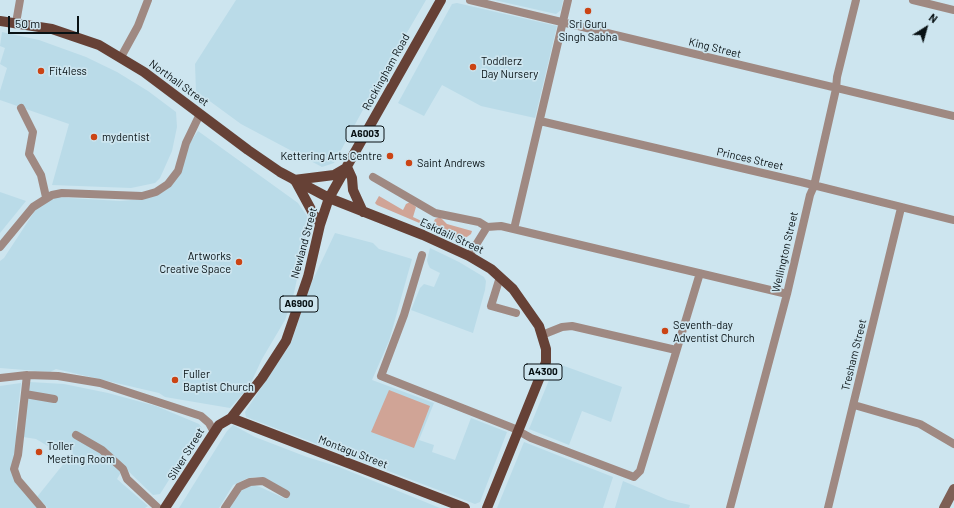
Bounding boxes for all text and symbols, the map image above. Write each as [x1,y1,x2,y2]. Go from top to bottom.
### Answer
marker: Sri Guru Singh Sabha [583,6,593,16]
scale bar [10,8,81,34]
north arrow [906,8,946,48]
text: N [927,11,940,25]
text: 50 m [15,16,40,30]
place label: Sri Guru Singh Sabha [559,17,617,43]
street label: Rockingham Road [359,31,413,113]
street label: King Street [687,35,743,61]
place label: Toddlerz Day Nursery [481,54,538,80]
street label: Northall Street [147,57,211,109]
marker: Toddlerz Day Nursery [468,62,478,72]
place label: Fit4less [49,64,87,78]
marker: Fit4less [36,66,46,76]
road number: A6003 [346,126,384,142]
place label: mydentist [102,130,150,144]
marker: mydentist [89,132,99,142]
street label: Princes Street [715,145,785,173]
place label: Kettering Arts Centre [281,149,382,163]
marker: Kettering Arts Centre [385,151,395,161]
place label: Saint Andrews [417,156,485,170]
marker: Saint Andrews [404,158,414,168]
street label: Newland Street [288,206,320,280]
street label: Wellington Street [769,210,801,294]
street label: Eskdaill Street [418,215,486,257]
place label: Artworks Creative Space [159,249,231,275]
marker: Artworks Creative Space [234,257,244,267]
road number: A6900 [280,296,318,312]
place label: Seventh-day Adventist Church [673,318,755,344]
street label: Tresham Street [839,318,869,392]
marker: Seventh-day Adventist Church [660,326,670,336]
road number: A4300 [524,364,562,380]
place label: Fuller Baptist Church [183,367,254,393]
marker: Fuller Baptist Church [170,375,180,385]
street label: Silver Street [165,426,207,482]
street label: Montagu Street [316,433,390,471]
place label: Toller Meeting Room [47,439,115,465]
marker: Toller Meeting Room [34,447,44,457]

